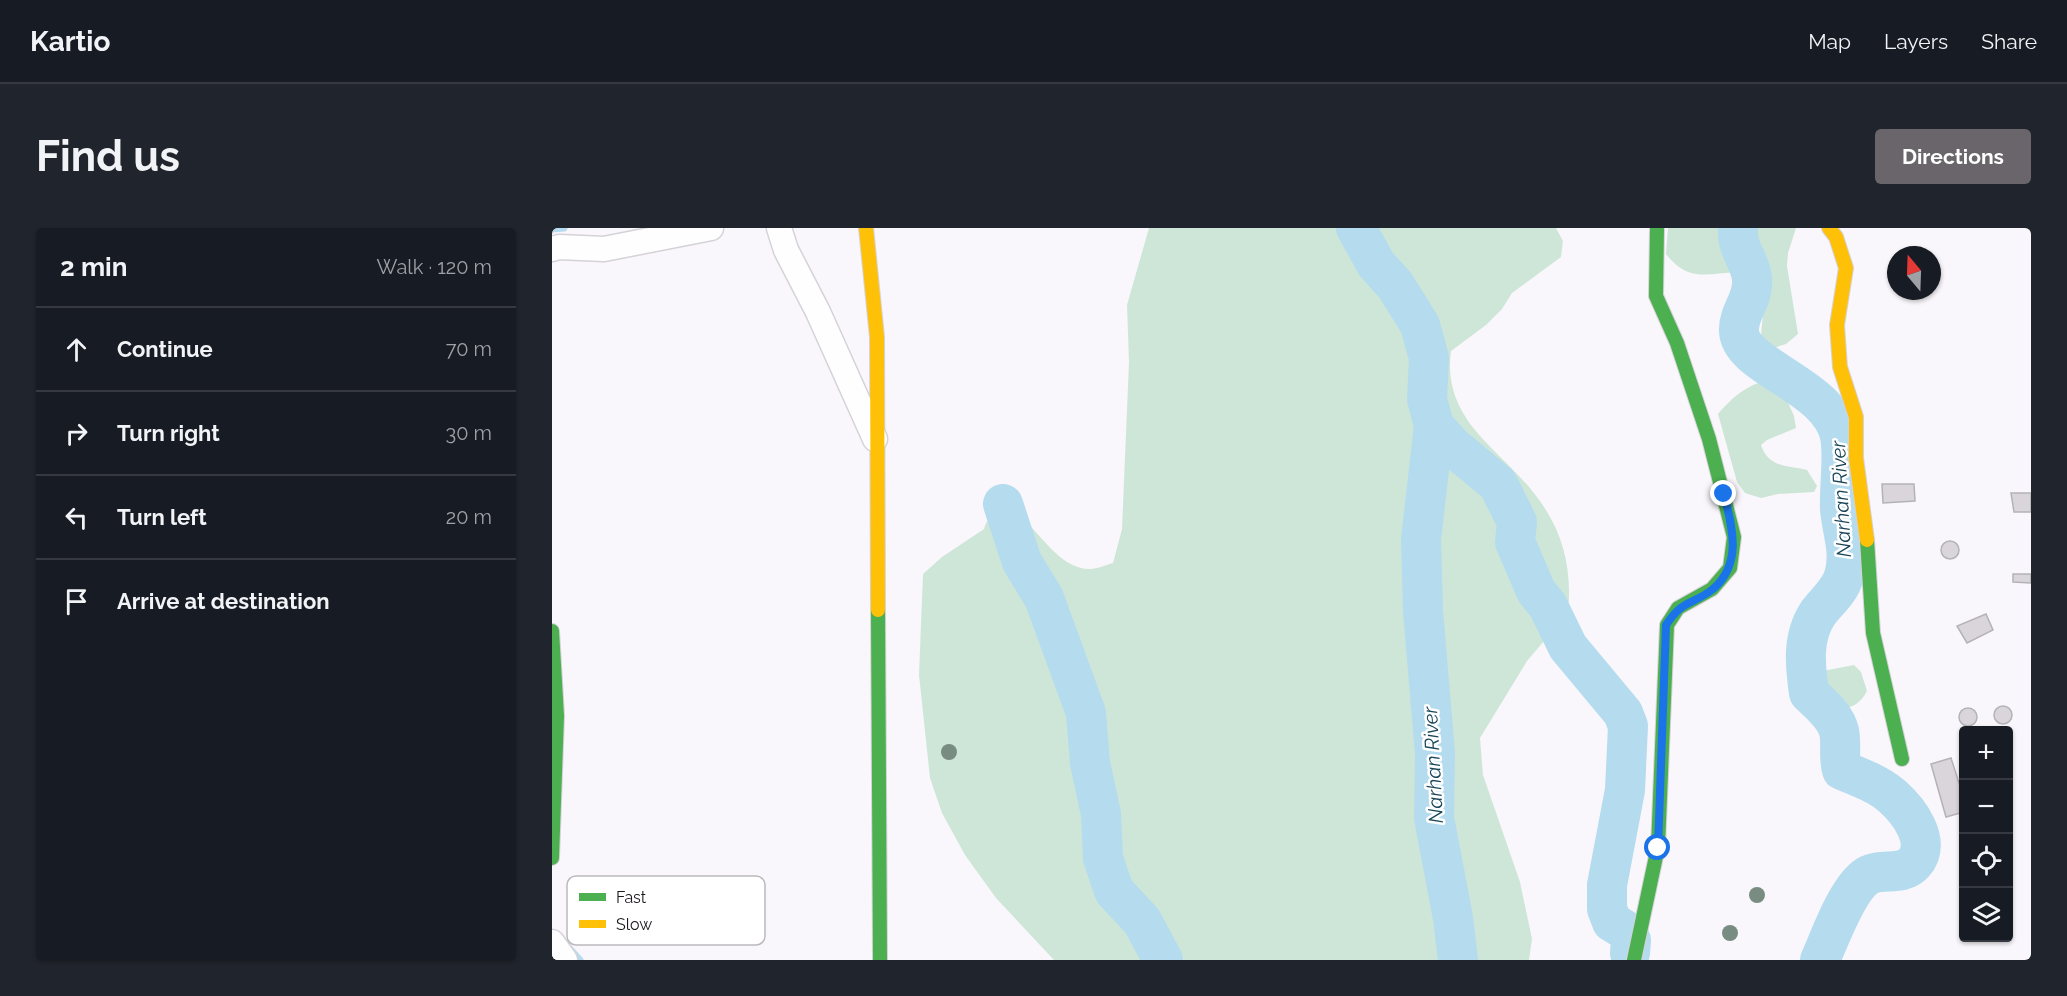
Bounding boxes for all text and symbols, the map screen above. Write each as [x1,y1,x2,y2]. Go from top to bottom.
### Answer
text: Kartio [30,25,110,58]
text: Map [1808,29,1851,54]
text: Layers [1884,29,1948,54]
text: Share [1981,29,2037,54]
button: Directions [1875,129,2031,184]
text: Find us [36,132,180,181]
north arrow [1887,246,1941,300]
text: 2 min [60,252,127,282]
text: Walk · 120 m [377,255,492,279]
icon: ahead [60,333,93,366]
text: Continue [117,336,213,362]
text: 70 m [446,337,492,361]
icon: right [60,417,93,450]
text: Turn right [117,420,220,446]
text: 30 m [446,421,492,445]
water label: Narhan River [1826,439,1856,558]
route end [1710,480,1736,506]
icon: left [60,501,93,534]
text: Turn left [117,504,207,530]
text: 20 m [446,505,492,529]
icon: arrive [60,585,93,618]
text: Arrive at destination [117,588,330,614]
water label: Narhan River [1418,705,1448,824]
map controls [1959,726,2013,942]
button: + [1959,726,2013,780]
button: − [1959,780,2013,834]
route start [1644,834,1670,860]
button: locate [1959,834,2013,888]
legend [567,876,765,945]
text: Fast [616,888,647,907]
button: layers [1959,888,2013,942]
text: Slow [616,915,652,934]

